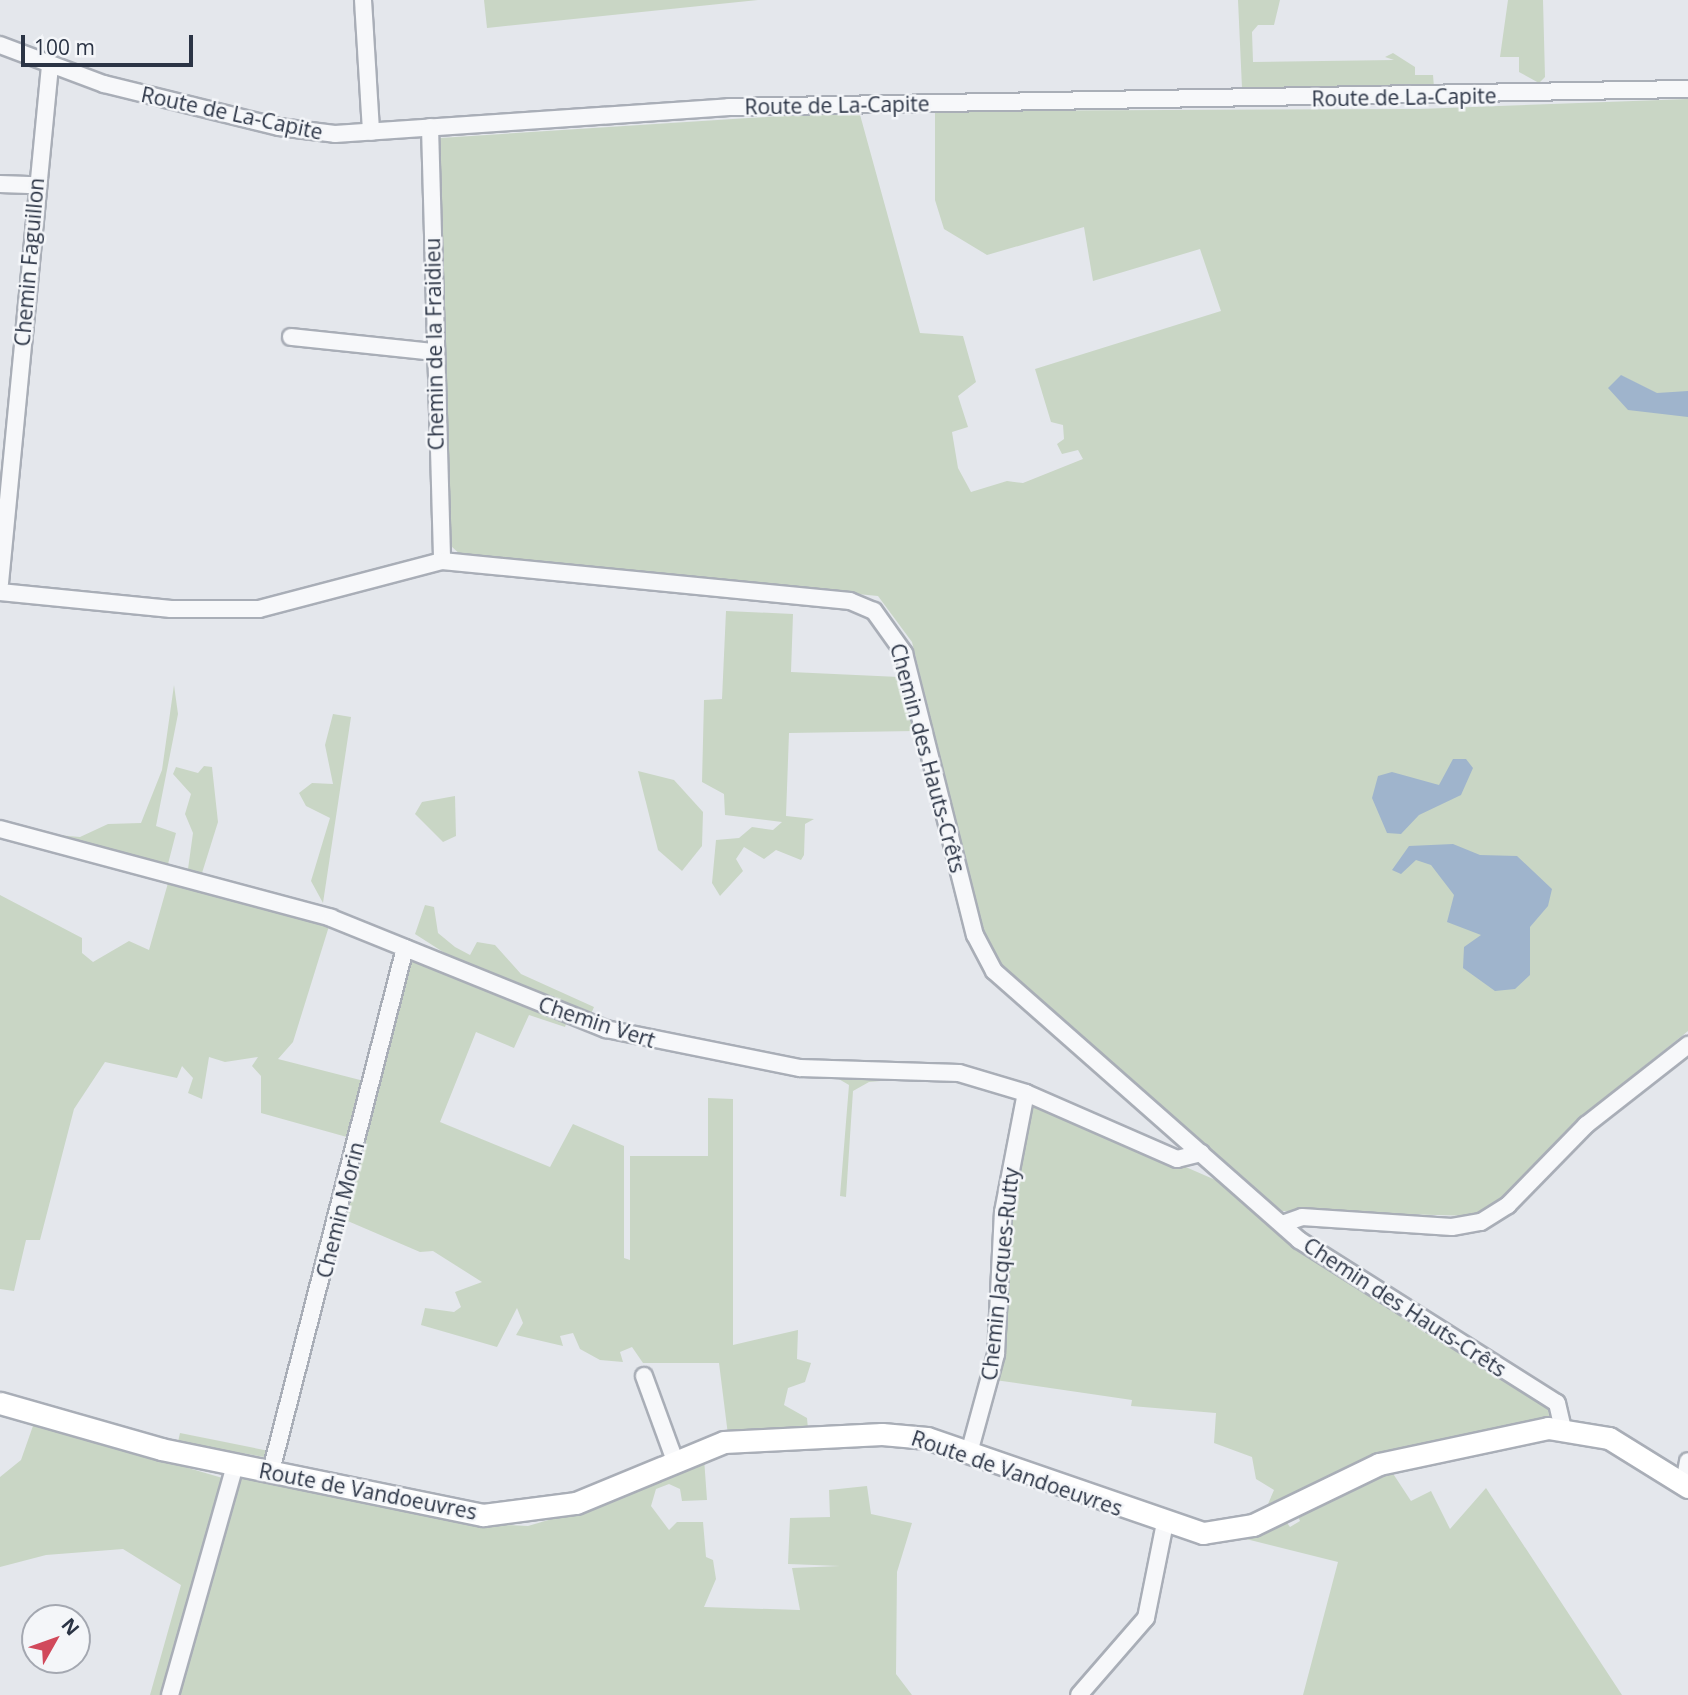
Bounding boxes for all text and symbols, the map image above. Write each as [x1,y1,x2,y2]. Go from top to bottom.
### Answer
scale bar [24,21,196,65]
text: 100 m [34,33,95,61]
street label: Route de La-Capite [139,81,325,145]
street label: Route de La-Capite [1311,83,1497,111]
street label: Route de La-Capite [744,91,930,119]
street label: Chemin Faguillon [9,177,49,347]
street label: Chemin de la Fraidieu [420,237,448,451]
street label: Chemin des Hauts-Crêts [885,641,971,875]
street label: Chemin Vert [535,991,659,1053]
street label: Chemin Morin [311,1139,369,1281]
street label: Chemin Jacques-Rutty [976,1166,1024,1382]
street label: Chemin des Hauts-Crêts [1299,1232,1511,1382]
street label: Route de Vandoeuvres [908,1425,1126,1521]
street label: Route de Vandoeuvres [257,1458,479,1524]
north arrow [21,1604,91,1674]
text: N [56,1613,85,1641]

